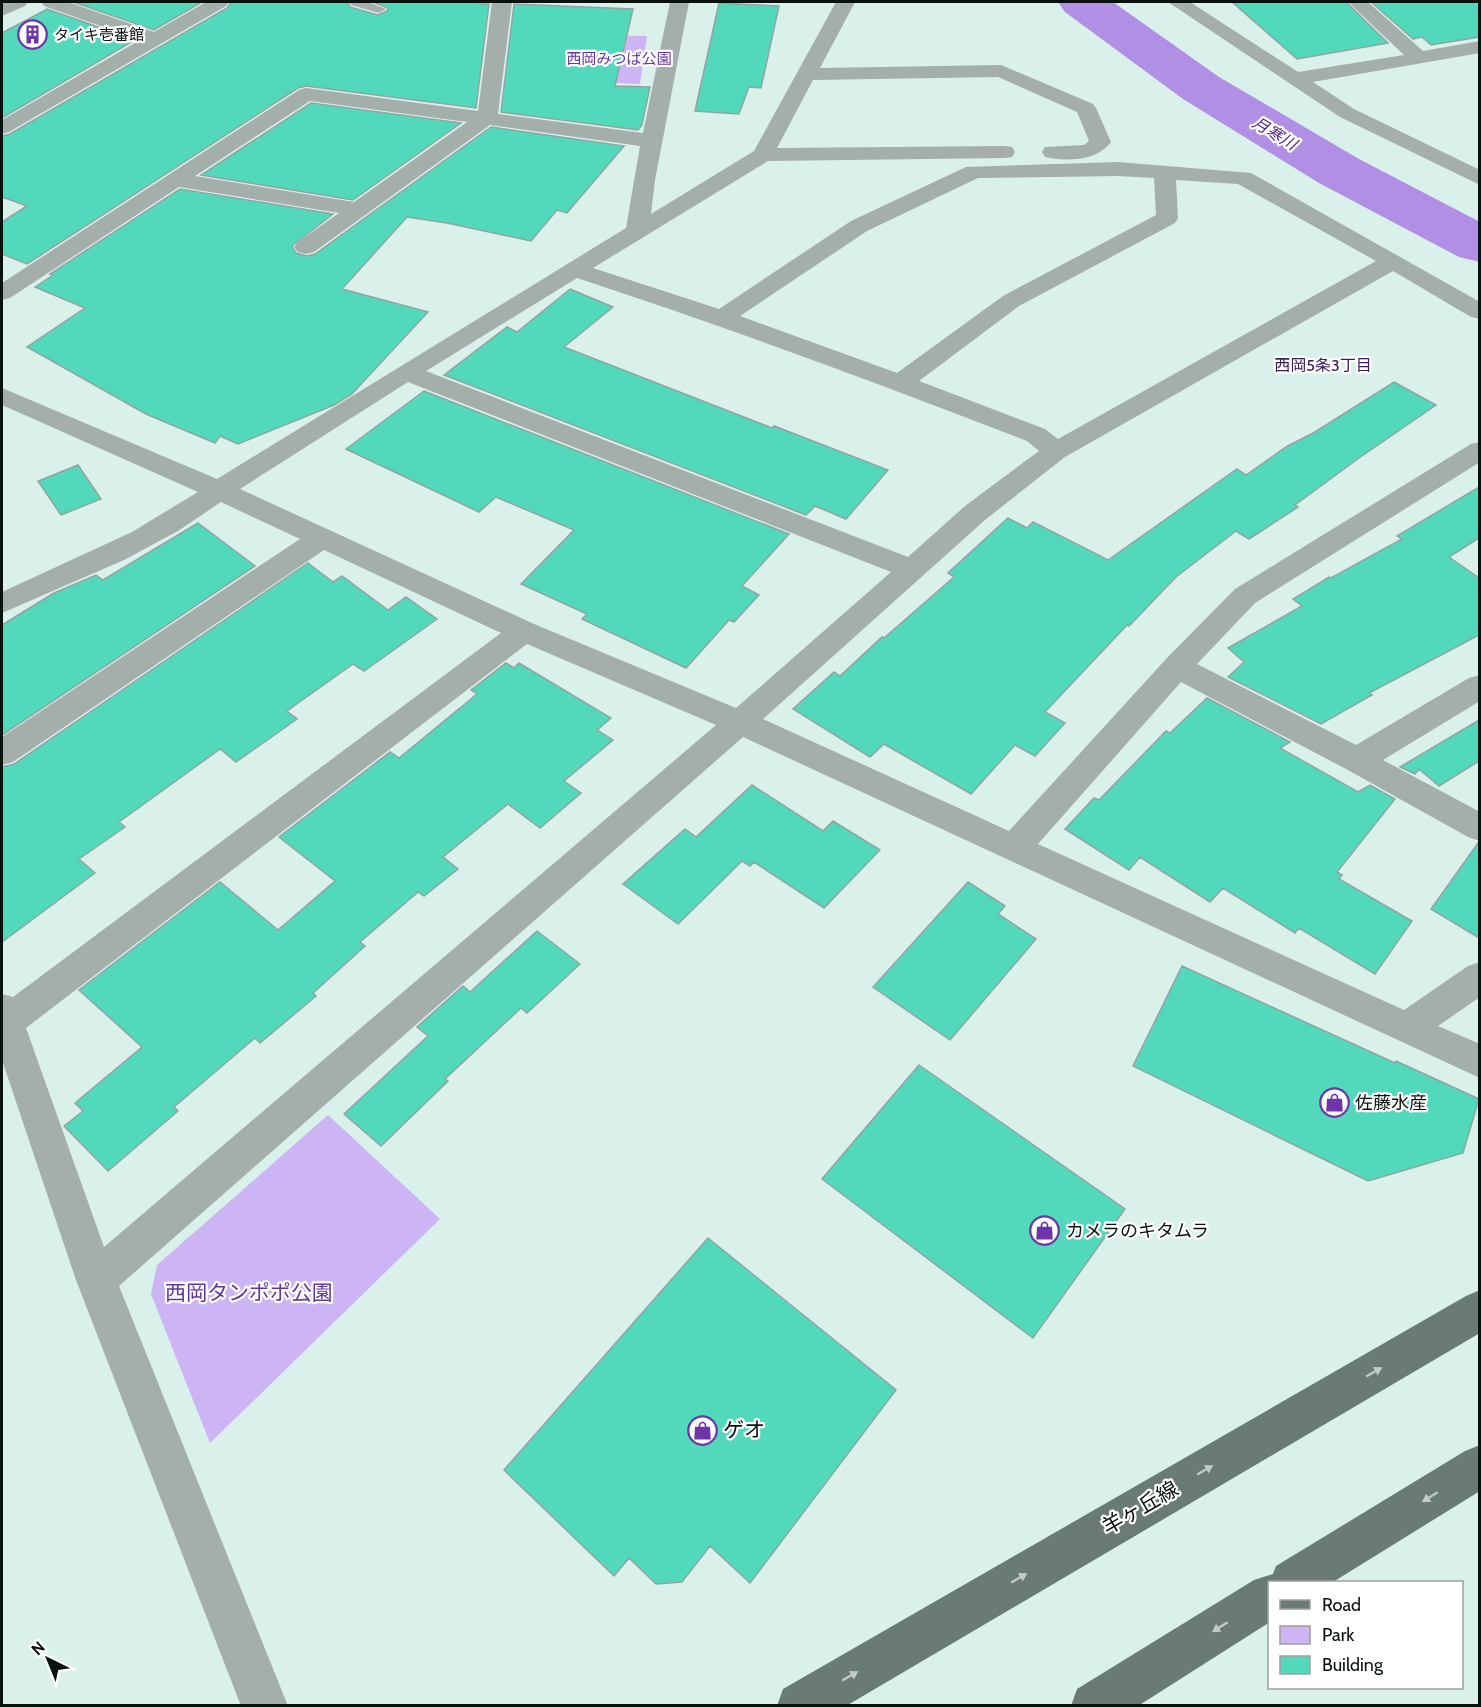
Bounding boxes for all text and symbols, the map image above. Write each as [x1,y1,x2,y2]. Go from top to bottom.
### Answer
building icon: タイキ壱番館 [17,19,49,51]
place label: タイキ壱番館 [54,26,144,44]
park label: 西岡みつば公園 [566,50,672,68]
water label: 月寒川 [1249,113,1302,155]
district label: 西岡5条3丁目 [1274,356,1372,375]
shop icon: 佐藤水産 [1318,1087,1350,1119]
place label: 佐藤水産 [1355,1092,1427,1114]
shop icon: カメラのキタムラ [1029,1215,1061,1247]
place label: カメラのキタムラ [1066,1220,1209,1242]
park label: 西岡タンポポ公園 [165,1280,333,1305]
one-way arrow [1366,1366,1382,1377]
shop icon: ゲオ [686,1414,718,1446]
place label: ゲオ [723,1417,765,1442]
one-way arrow [1197,1465,1214,1475]
street label: 羊ヶ丘線 [1097,1476,1182,1539]
one-way arrow [1422,1492,1438,1503]
one-way arrow [1011,1573,1028,1583]
legend [1268,1581,1463,1689]
text: Road [1322,1594,1361,1616]
one-way arrow [1212,1622,1228,1633]
text: Park [1322,1624,1355,1646]
north arrow [18,1629,78,1689]
text: N [27,1638,49,1659]
text: Building [1322,1654,1384,1676]
one-way arrow [842,1671,859,1681]

